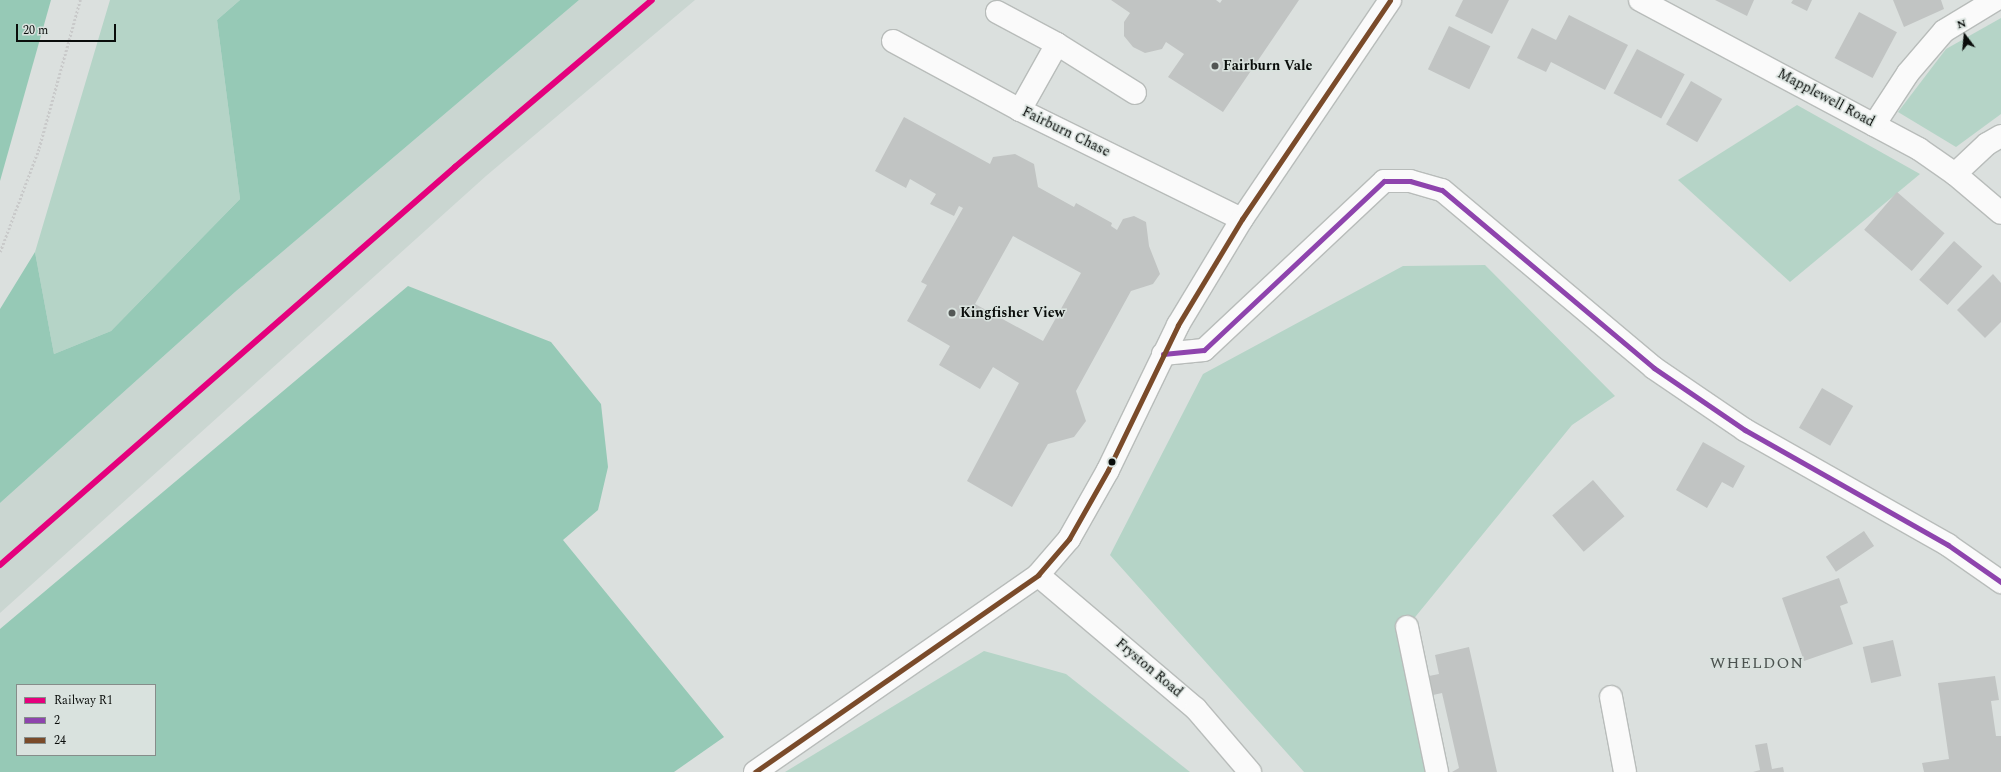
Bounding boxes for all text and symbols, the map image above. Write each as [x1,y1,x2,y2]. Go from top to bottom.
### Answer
text: N [1955,15,1968,33]
scale bar [18,16,118,42]
north arrow [1945,16,1985,56]
text: 20 m [23,21,48,40]
place label: Fairburn Vale [1223,58,1312,74]
marker: Fairburn Vale [1210,61,1220,71]
street label: Mapplewell Road [1775,65,1877,131]
street label: Fairburn Chase [1019,103,1113,161]
place label: Kingfisher View [960,305,1065,321]
marker: Kingfisher View [947,308,957,318]
unlabelled marker [1107,457,1117,467]
street label: Fryston Road [1112,635,1186,701]
district label: WHELDON [1710,653,1804,673]
legend [16,684,156,756]
text: Railway R1 [54,691,113,710]
text: 2 [54,711,60,730]
text: 24 [54,731,66,750]

